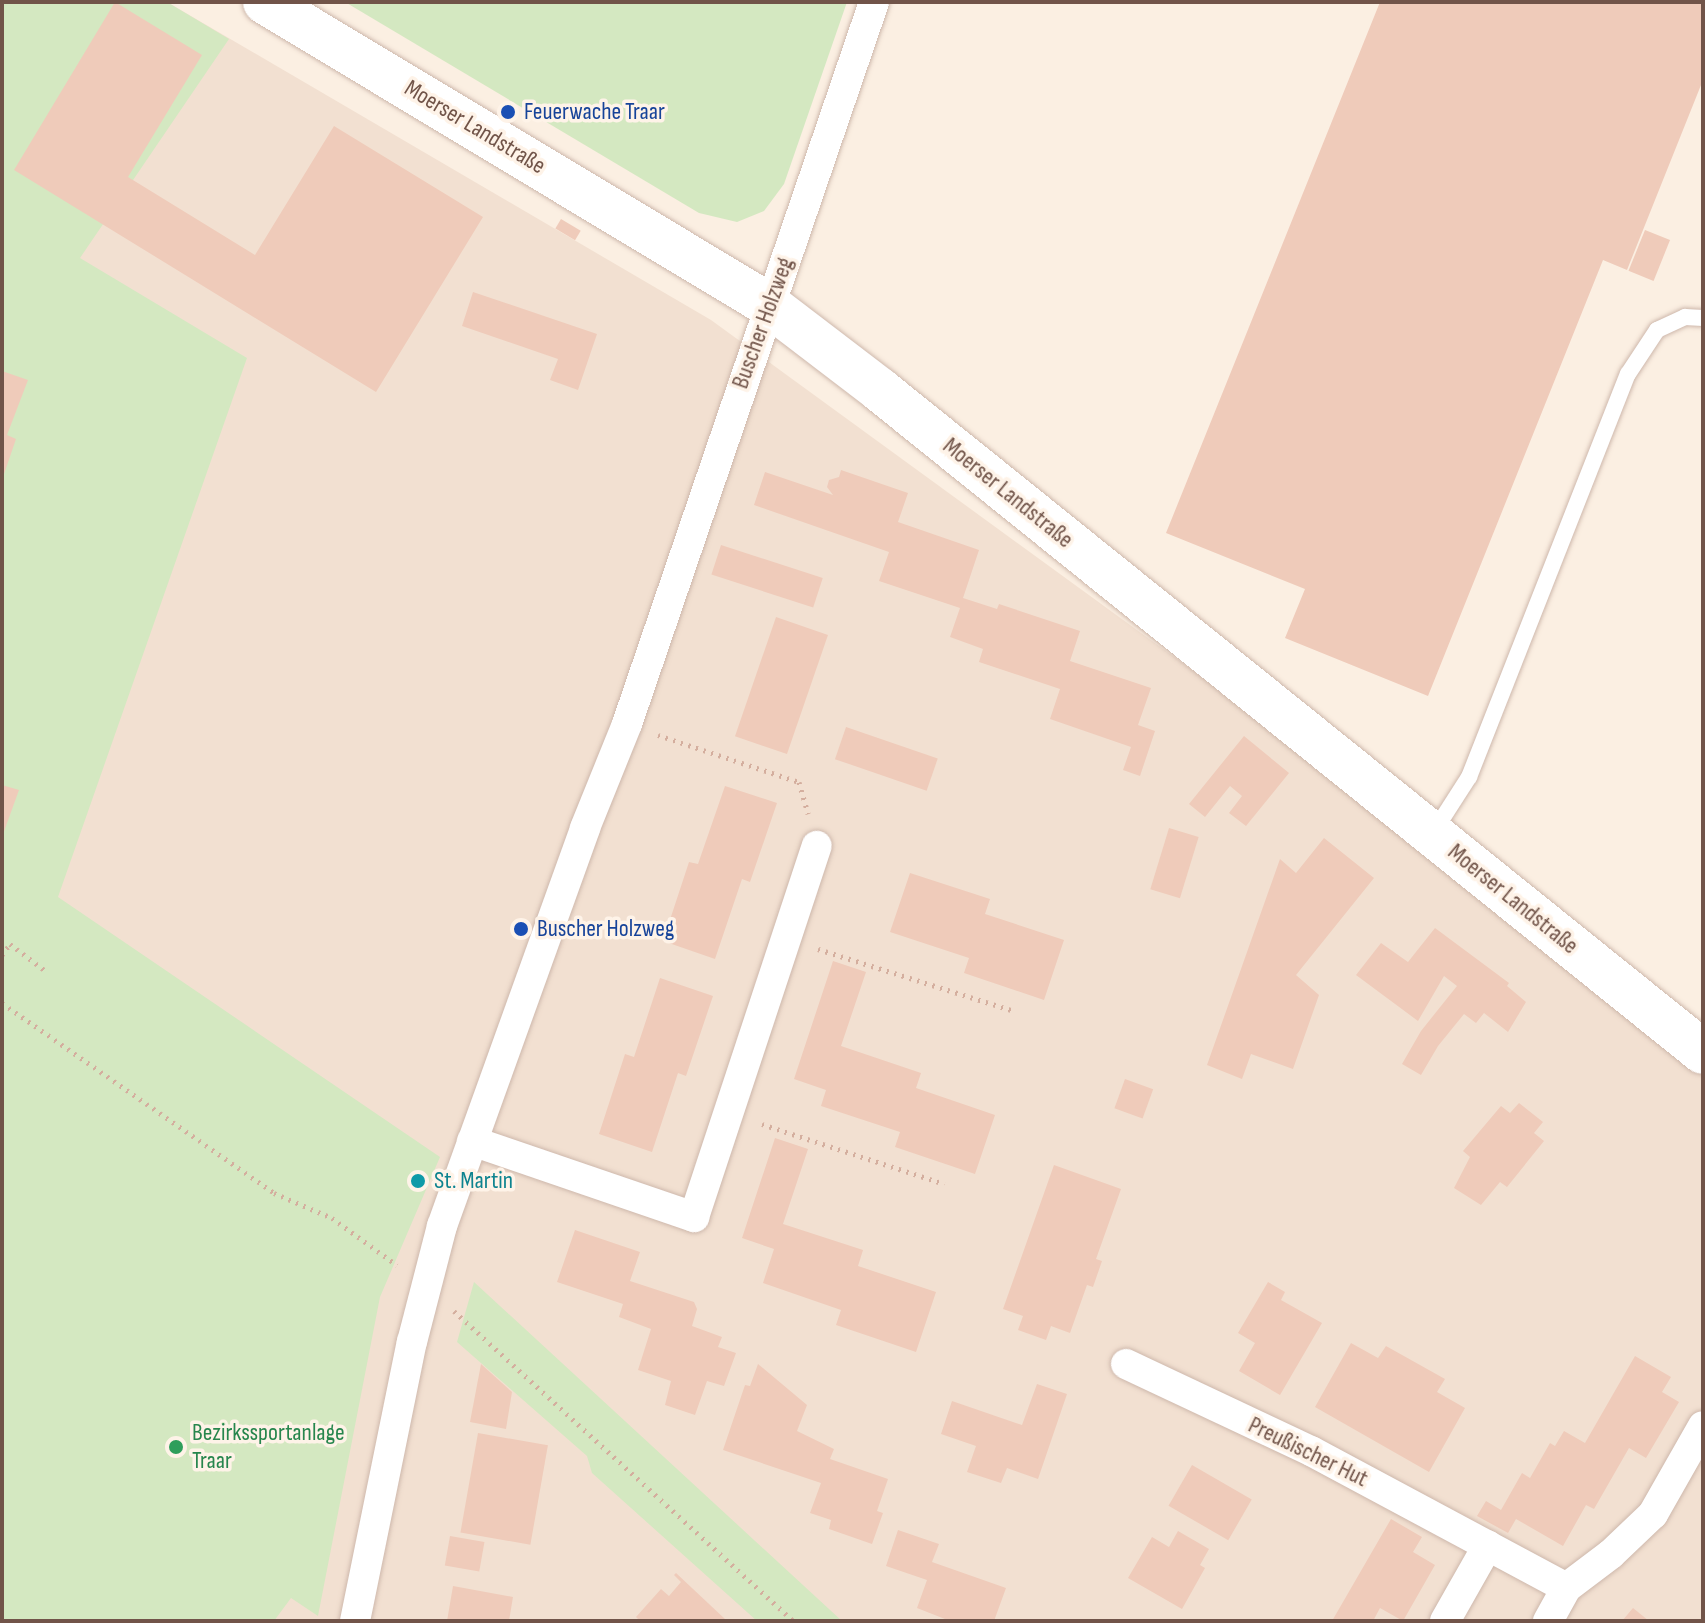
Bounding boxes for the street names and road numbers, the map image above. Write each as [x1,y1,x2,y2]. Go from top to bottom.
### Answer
street label: Moerser Landstraße [399,74,551,180]
street label: Buscher Holzweg [726,254,800,392]
street label: Moerser Landstraße [937,432,1079,554]
street label: Moerser Landstraße [1442,838,1584,960]
street label: Preußischer Hut [1244,1411,1372,1493]

